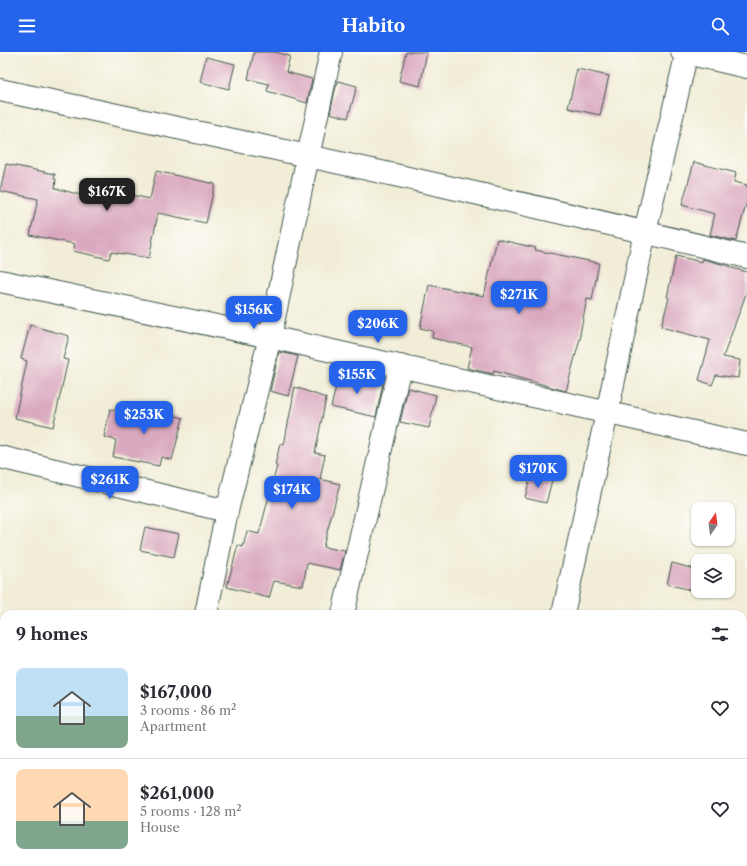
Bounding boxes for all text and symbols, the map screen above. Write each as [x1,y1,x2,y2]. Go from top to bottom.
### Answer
icon: menu [16,15,38,37]
text: Habito [342,15,405,37]
icon: search [709,15,731,37]
pin: $167K [79,178,135,212]
text: $167K [88,183,126,199]
pin: $271K [491,281,547,315]
text: $271K [500,286,538,302]
pin: $156K [226,296,282,330]
text: $156K [235,301,273,317]
pin: $206K [350,310,406,344]
text: $206K [357,315,399,331]
pin: $155K [329,361,385,395]
text: $155K [338,366,376,382]
pin: $253K [116,401,172,435]
text: $253K [124,406,164,422]
pin: $170K [510,455,566,489]
text: $170K [519,460,557,476]
pin: $261K [82,466,138,500]
text: $261K [91,471,129,487]
pin: $174K [264,476,320,510]
text: $174K [273,481,311,497]
north arrow [691,502,735,546]
map controls [691,502,735,598]
button: layers [691,554,735,598]
icon: filters [709,623,731,645]
text: 9 homes [16,624,88,644]
text: $167,000 [140,682,212,702]
icon: home [48,684,96,732]
icon: heart [709,697,731,719]
text: 3 rooms · 86 m² [140,702,236,718]
text: Apartment [140,718,207,734]
text: $261,000 [140,783,214,803]
icon: home [48,785,96,833]
icon: heart [709,798,731,820]
text: 5 rooms · 128 m² [140,803,242,819]
text: House [140,819,180,835]

